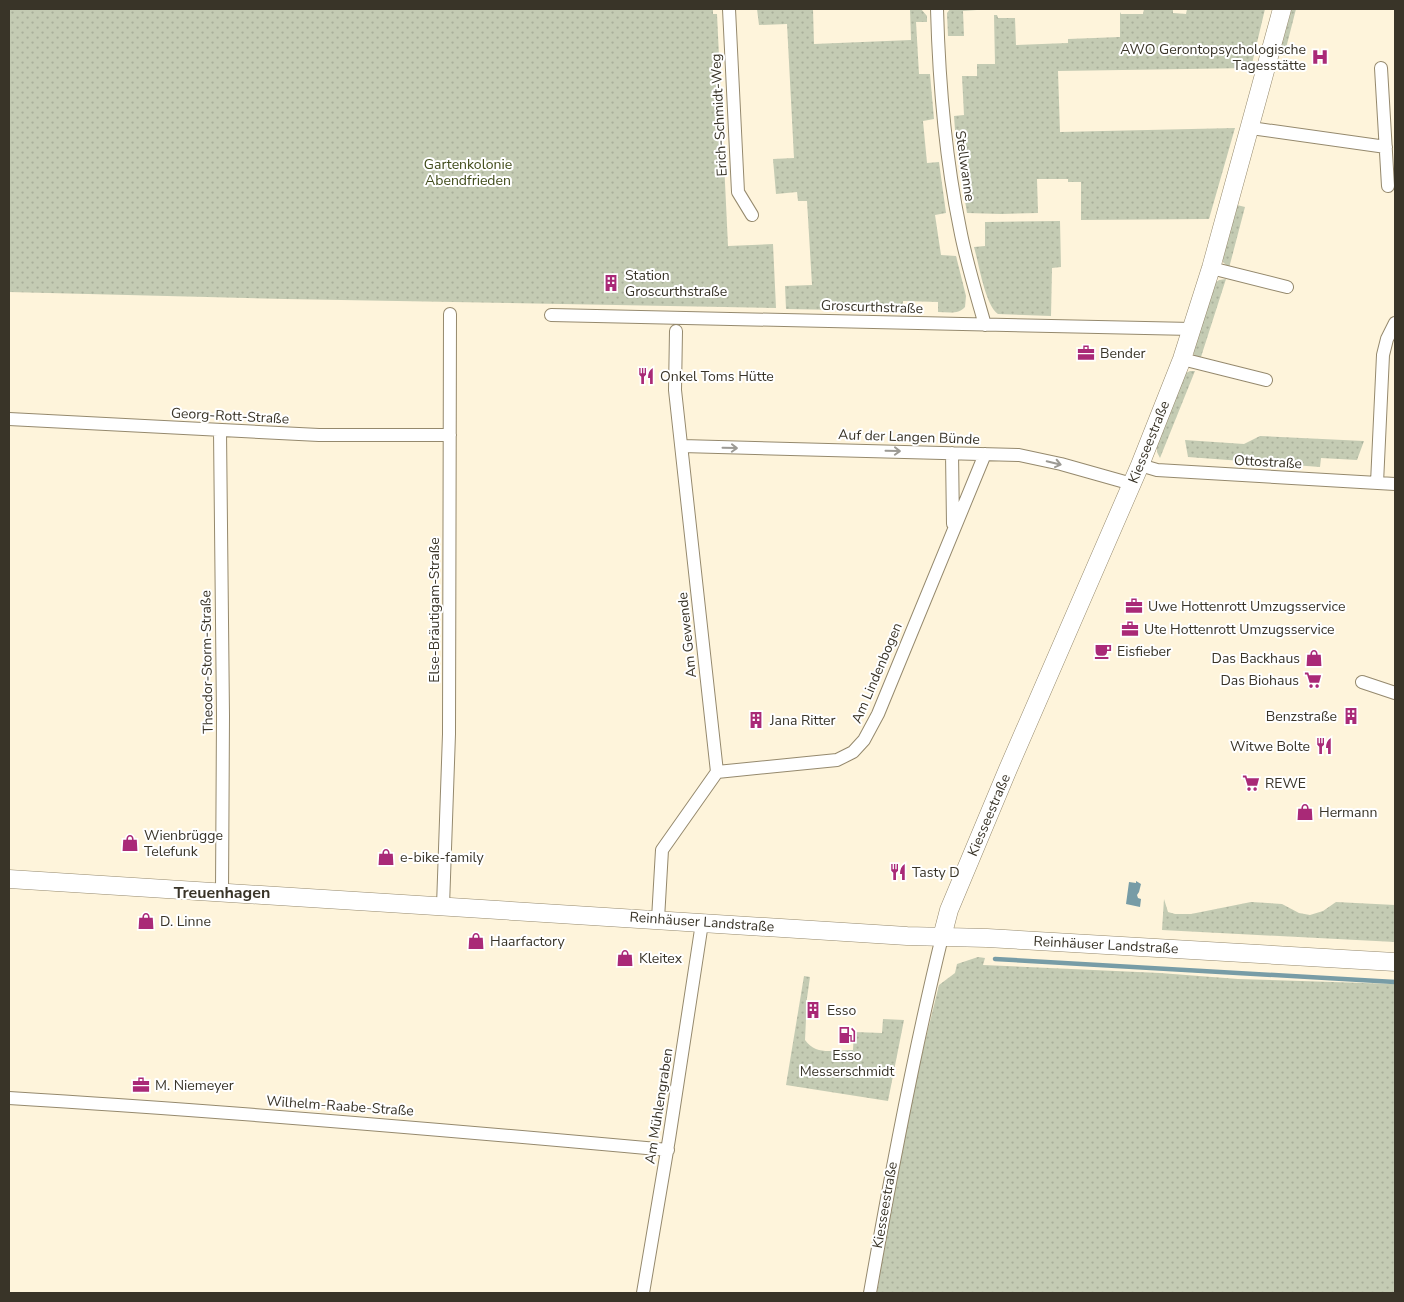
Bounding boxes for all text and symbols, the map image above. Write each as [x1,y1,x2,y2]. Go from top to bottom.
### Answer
place label: AWO Gerontopsychologische Tagesstätte [1120,40,1306,75]
hospital icon: AWO Gerontopsychologische Tagesstätte [1310,47,1330,67]
street label: Erich-Schmidt-Weg [706,53,732,177]
street label: Stellwanne [951,129,979,203]
park label: Gartenkolonie Abendfrieden [424,155,512,190]
place label: Station Groscurthstraße [625,266,727,301]
building icon: Station Groscurthstraße [601,273,621,293]
street label: Groscurthstraße [821,296,923,318]
office icon: Bender [1076,343,1096,363]
place label: Bender [1100,344,1146,363]
restaurant icon: Onkel Toms Hütte [636,366,656,386]
place label: Onkel Toms Hütte [660,367,774,386]
street label: Kiesseestraße [1124,398,1174,486]
street label: Georg-Rott-Straße [170,403,290,429]
street label: Auf der Langen Bünde [838,425,980,449]
one-way arrow [722,443,738,452]
one-way arrow [884,446,900,456]
street label: Ottostraße [1234,451,1302,473]
one-way arrow [1046,459,1062,468]
street label: Else-Bräutigam-Straße [425,537,444,683]
street label: Theodor-Storm-Straße [196,590,218,734]
street label: Am Gewende [673,591,701,679]
office icon: Uwe Hottenrott Umzugsservice [1124,596,1144,616]
place label: Uwe Hottenrott Umzugsservice [1148,597,1345,616]
office icon: Ute Hottenrott Umzugsservice [1120,619,1140,639]
street label: Am Lindenbogen [847,620,907,726]
place label: Ute Hottenrott Umzugsservice [1144,620,1335,639]
cafe icon: Eisfieber [1093,641,1113,661]
place label: Eisfieber [1117,642,1171,661]
shop icon: Das Backhaus [1304,648,1324,668]
place label: Das Backhaus [1212,649,1300,668]
supermarket icon: Das Biohaus [1303,670,1323,690]
place label: Das Biohaus [1220,671,1299,690]
building icon: Benzstraße [1341,706,1361,726]
place label: Benzstraße [1266,707,1337,726]
building icon: Jana Ritter [746,710,766,730]
place label: Jana Ritter [769,711,836,730]
restaurant icon: Witwe Bolte [1314,736,1334,756]
place label: Witwe Bolte [1230,737,1310,756]
street label: Kiesseestraße [963,771,1015,859]
supermarket icon: REWE [1241,773,1261,793]
place label: REWE [1265,774,1306,793]
shop icon: Hermann [1295,802,1315,822]
place label: Hermann [1319,803,1377,822]
place label: Wienbrügge Telefunk [144,826,223,861]
shop icon: Wienbrügge Telefunk [120,833,140,853]
shop icon: e-bike-family [376,847,396,867]
place label: e-bike-family [400,848,485,867]
restaurant icon: Tasty D [888,862,908,882]
place label: Tasty D [912,863,960,882]
district label: Treuenhagen [174,882,270,904]
street label: Reinhäuser Landstraße [629,907,775,937]
shop icon: D. Linne [136,911,156,931]
place label: D. Linne [160,912,211,931]
shop icon: Haarfactory [466,931,486,951]
place label: Haarfactory [490,932,565,951]
street label: Reinhäuser Landstraße [1033,932,1179,958]
shop icon: Kleitex [615,948,635,968]
place label: Kleitex [639,949,683,968]
building icon: Esso [803,1000,823,1020]
place label: Esso [827,1001,857,1020]
fuel station icon: Esso Messerschmidt [837,1025,857,1045]
place label: Esso Messerschmidt [800,1046,894,1081]
street label: Am Mühlengraben [640,1047,678,1165]
office icon: M. Niemeyer [131,1075,151,1095]
place label: M. Niemeyer [155,1076,234,1095]
street label: Wilhelm-Raabe-Straße [266,1091,414,1121]
street label: Kiesseestraße [868,1160,902,1250]

